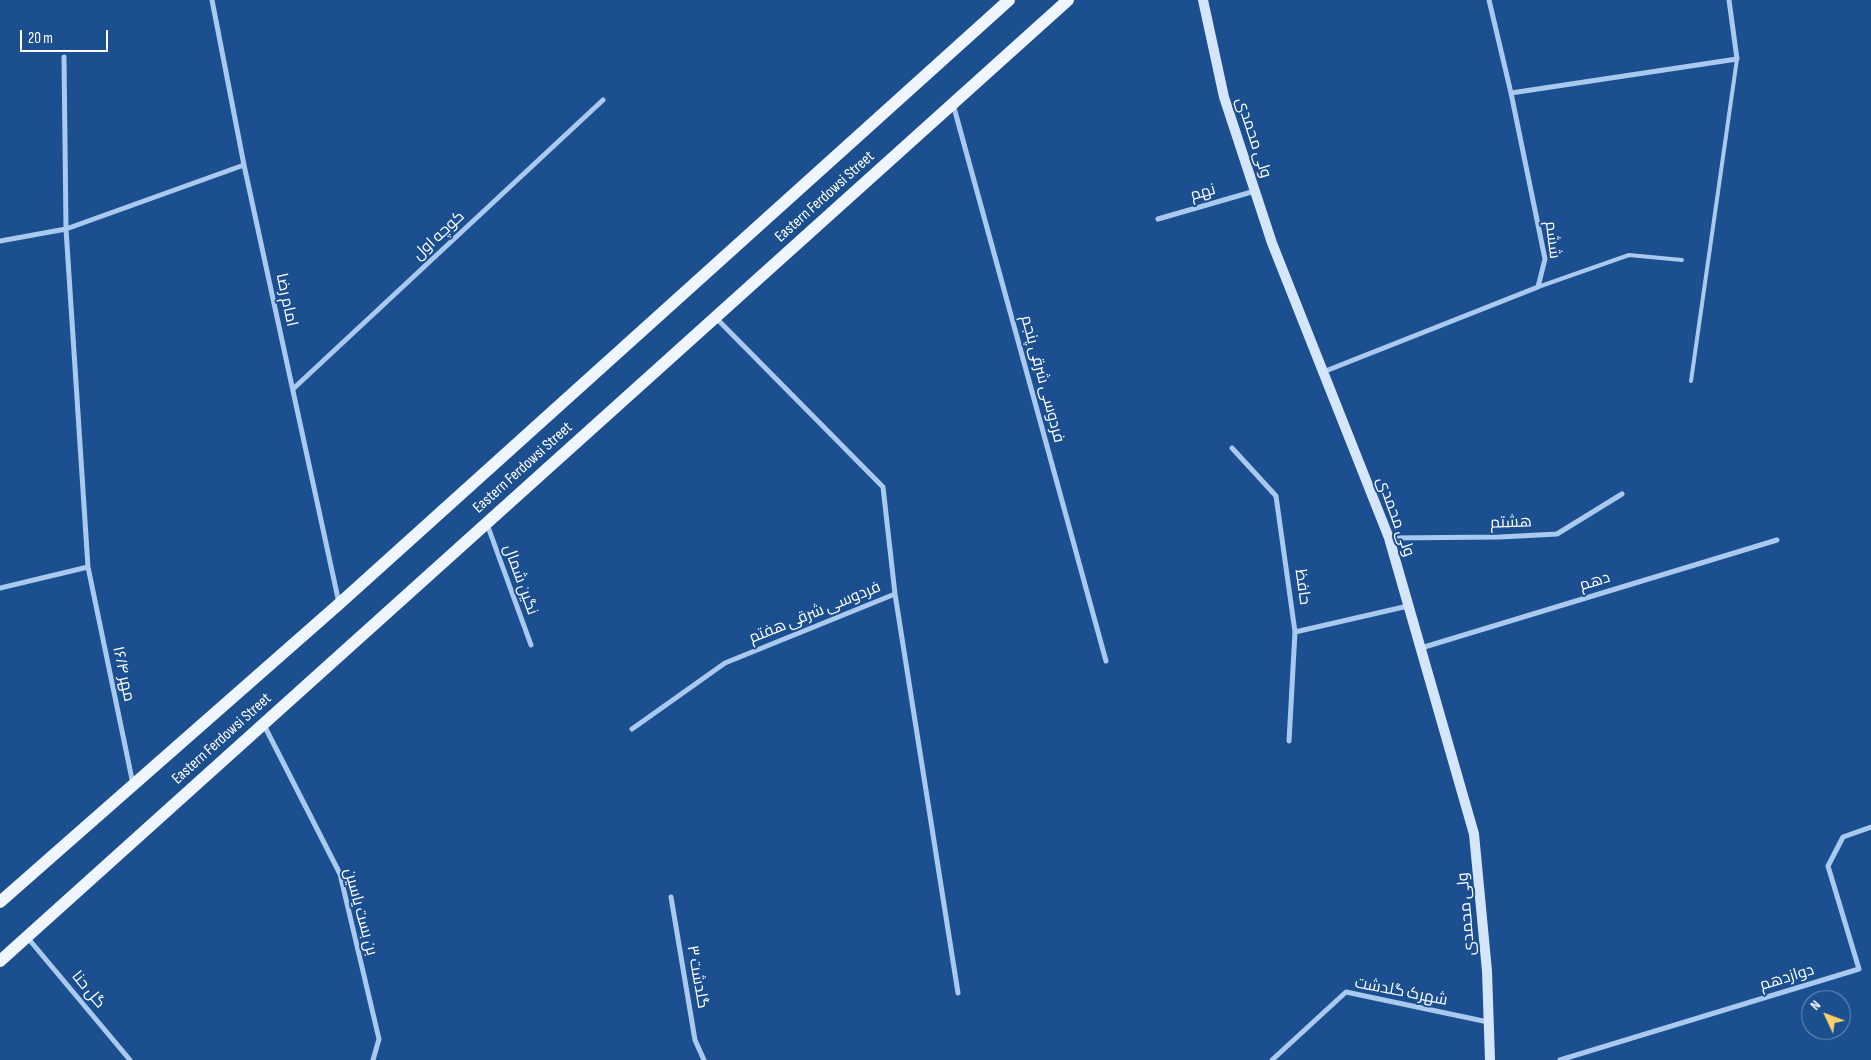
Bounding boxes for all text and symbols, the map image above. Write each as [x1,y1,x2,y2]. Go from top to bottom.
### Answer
scale bar [22,20,110,52]
text: 20 m [28,29,53,48]
street label: ولی محمدی [1231,95,1275,181]
street label: Eastern Ferdowsi Street [771,147,879,247]
street label: نهم [1188,180,1218,206]
street label: کوچه اول [409,207,469,265]
street label: ششم [1540,220,1564,260]
street label: امام رضا [271,272,301,328]
street label: فردوسی شرقی پنجم [1016,313,1068,445]
street label: Eastern Ferdowsi Street [469,418,577,518]
street label: ولی محمدی [1372,475,1418,559]
street label: هشتم [1490,513,1532,533]
street label: نگین شمال [498,542,542,618]
street label: حافظ [1290,568,1314,606]
street label: دهم [1577,568,1613,596]
street label: فردوسی شرقی هفتم [746,578,884,648]
street label: مهر ۱۶/۴ [108,645,138,703]
street label: Eastern Ferdowsi Street [168,689,276,789]
street label: بن بست یاسین [339,866,381,958]
street label: ولی محمدی [1454,872,1480,956]
street label: گلدشت ۳ [682,944,712,1010]
street label: دوازدهم [1757,961,1817,995]
street label: گل حنا [67,967,109,1013]
street label: شهرک گلدشت [1353,974,1449,1010]
north arrow [1801,990,1851,1040]
text: N [1807,997,1824,1014]

